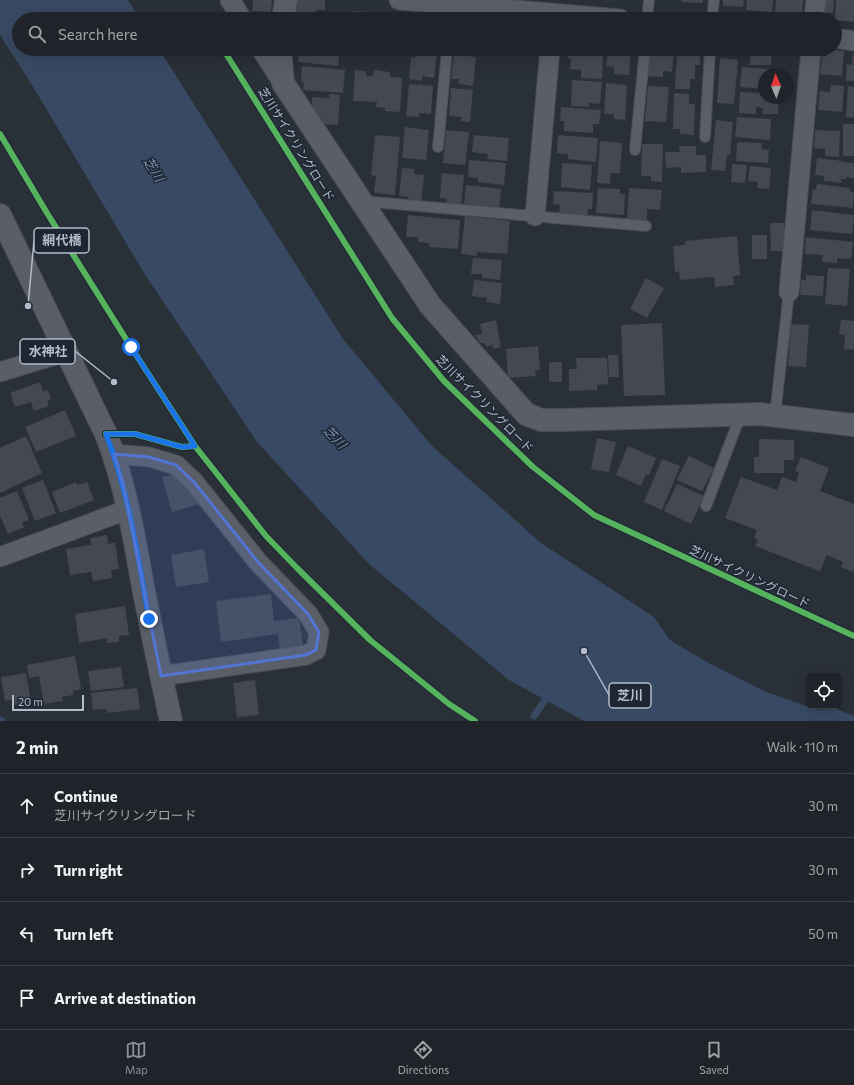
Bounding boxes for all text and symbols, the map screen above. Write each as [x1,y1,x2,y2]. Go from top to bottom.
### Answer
search box [12,12,842,56]
icon: search [26,23,48,45]
text: Search here [58,25,137,43]
north arrow [758,68,794,104]
street label: 芝川サイクリングロード [256,84,338,204]
water label: 芝川 [140,154,169,186]
callout: 網代橋 [34,228,89,253]
text: 網代橋 [41,232,82,248]
route start [122,338,140,356]
callout: 水神社 [20,339,75,364]
text: 水神社 [28,343,68,359]
street label: 芝川サイクリングロード [433,351,537,455]
water label: 芝川 [320,422,351,453]
street label: 芝川サイクリングロード [687,542,813,610]
route end [140,610,158,628]
map controls [806,673,842,709]
button: locate [806,673,842,709]
callout: 芝川 [609,683,651,708]
text: 芝川 [617,687,643,703]
scale bar [12,693,84,712]
text: 20 m [18,695,43,708]
text: 2 min [16,737,58,758]
text: Walk · 110 m [767,739,838,755]
text: Continue [54,787,118,805]
icon: ahead [16,795,38,817]
text: 30 m [808,798,838,814]
text: 芝川サイクリングロード [54,807,197,823]
icon: right [16,859,38,881]
text: Turn right [54,861,123,879]
text: 30 m [808,862,838,878]
icon: left [16,923,38,945]
text: Turn left [54,925,113,943]
text: 50 m [808,926,838,942]
icon: arrive [16,987,38,1009]
text: Arrive at destination [54,989,196,1007]
tab: Map [125,1039,148,1076]
tab: Directions [398,1039,449,1076]
tab: Saved [699,1039,729,1076]

